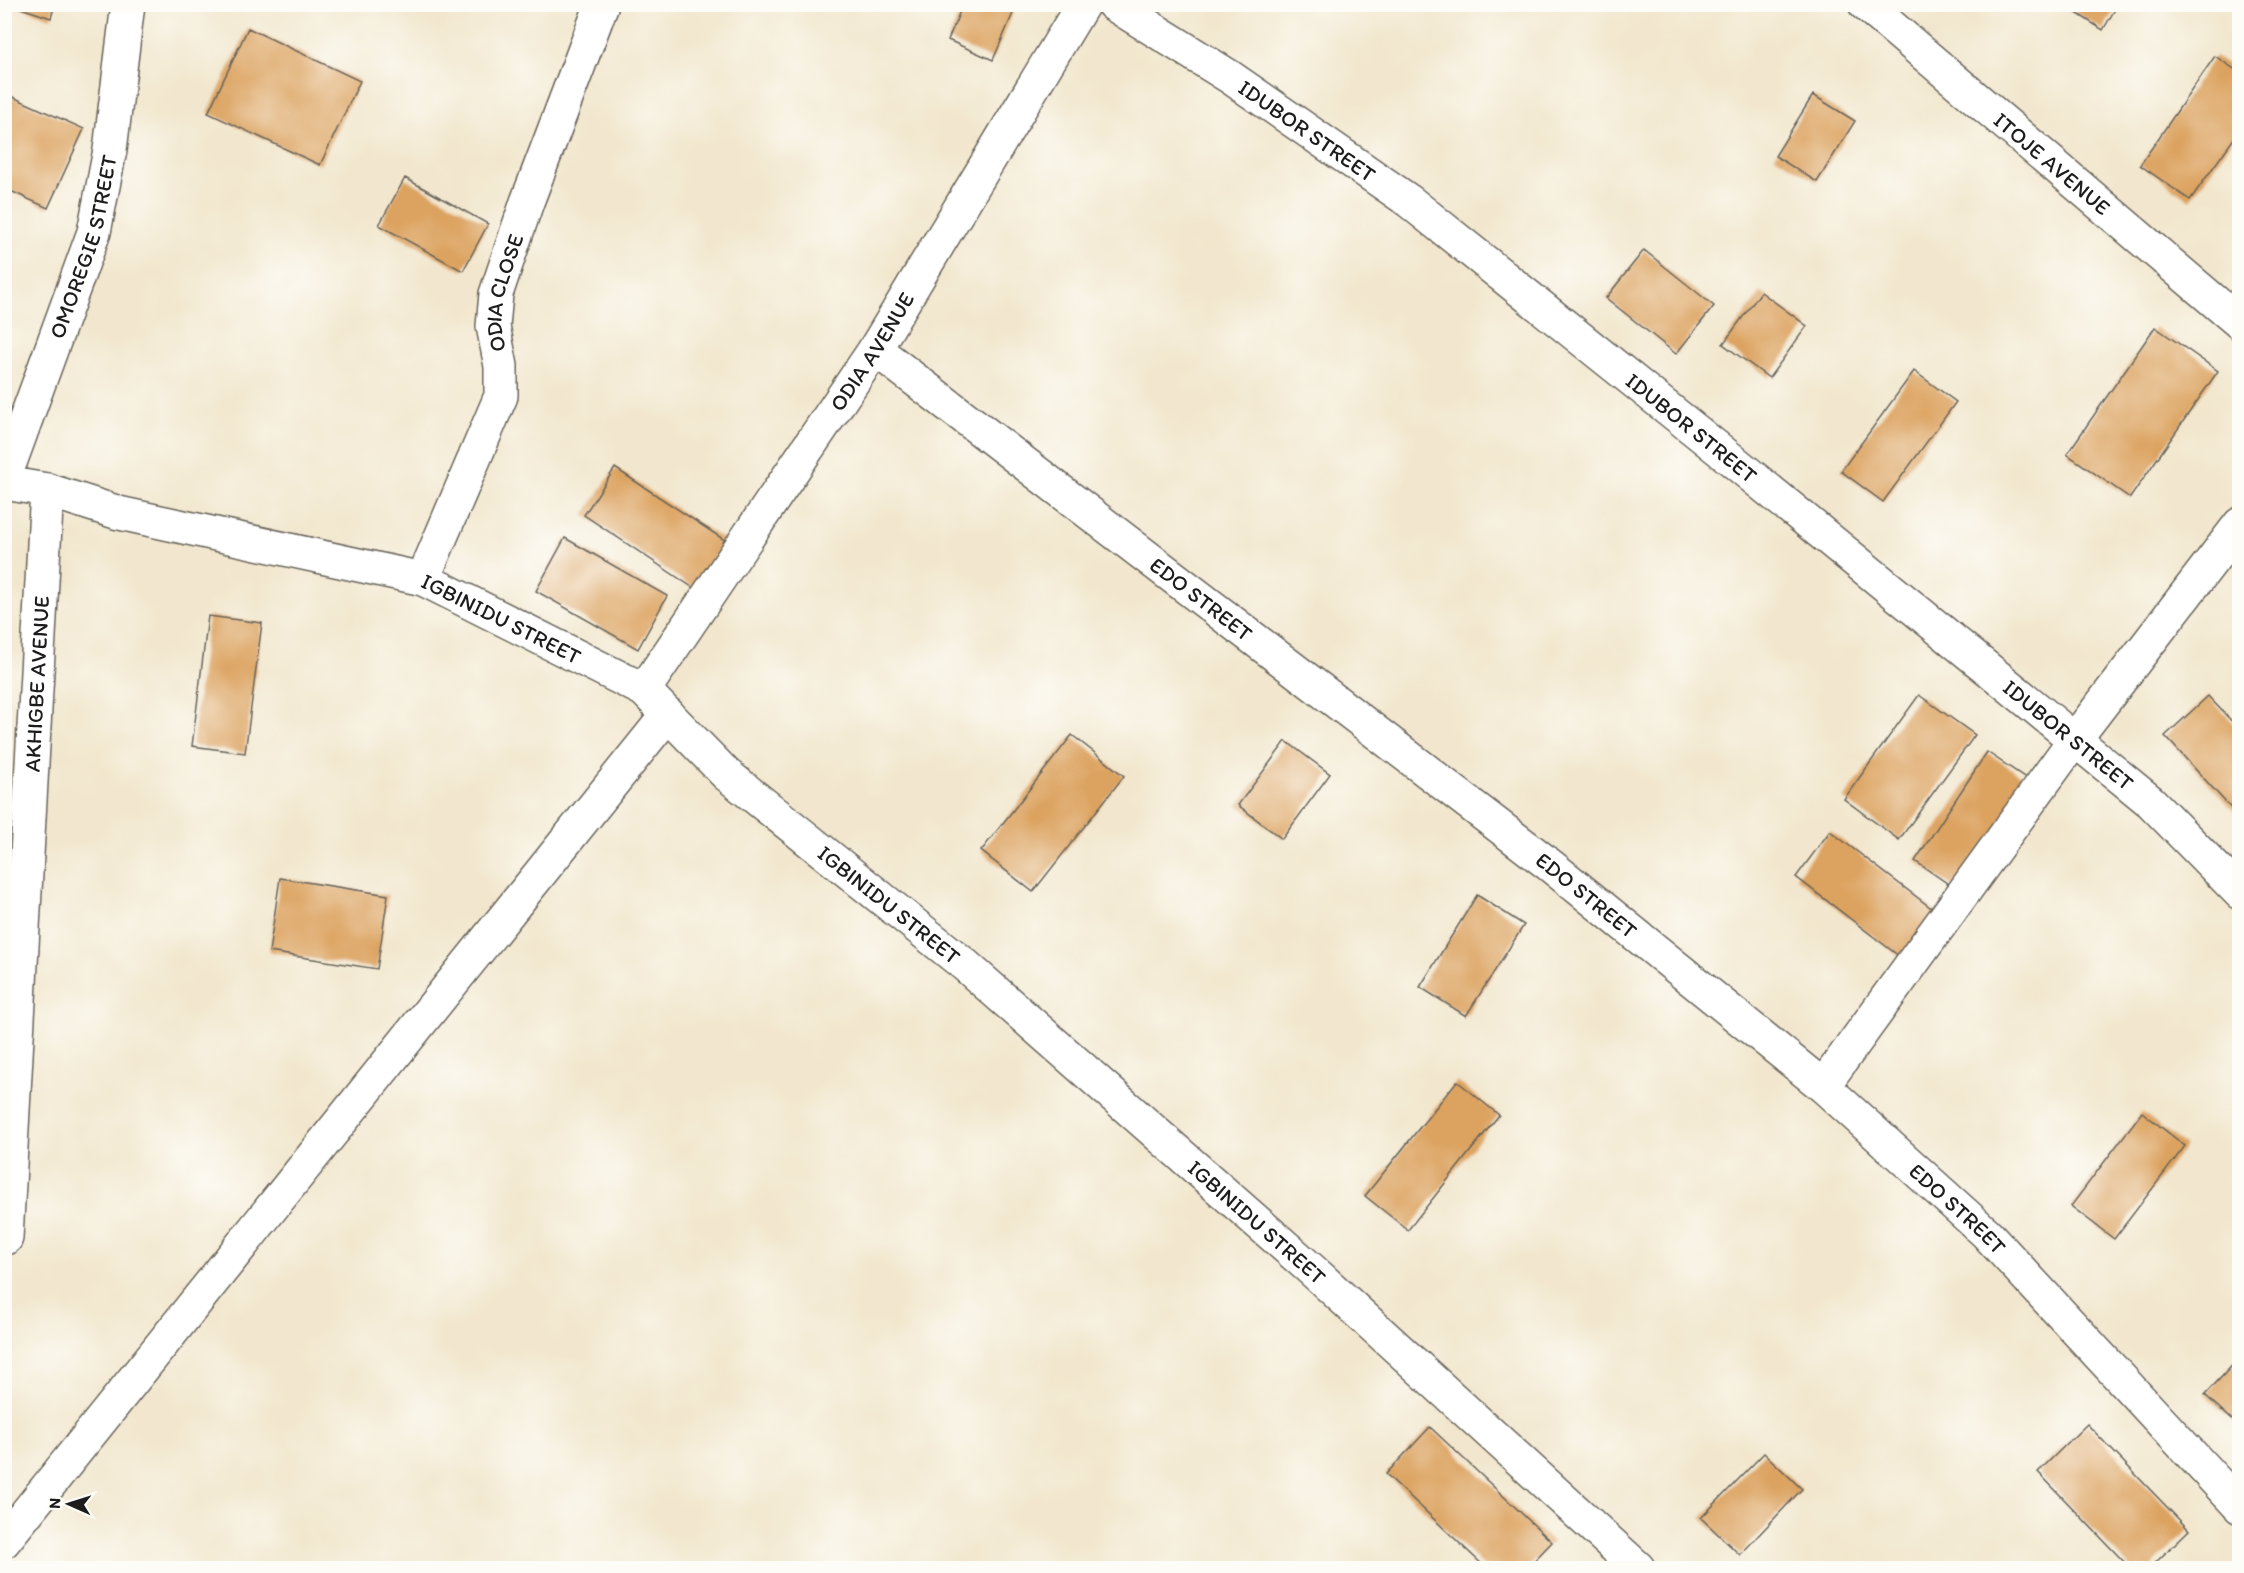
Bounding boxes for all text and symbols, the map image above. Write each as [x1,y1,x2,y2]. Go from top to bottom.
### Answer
street label: IDUBOR STREET [1233,74,1381,188]
street label: ITOJE AVENUE [1988,107,2116,221]
street label: OMOREGIE STREET [43,152,123,342]
street label: ODIA CLOSE [479,230,529,354]
street label: ODIA AVENUE [824,287,920,416]
street label: IDUBOR STREET [1620,367,1763,489]
street label: EDO STREET [1144,551,1258,647]
street label: IGBINIDU STREET [417,567,586,671]
street label: AKHIGBE AVENUE [19,595,55,773]
street label: IDUBOR STREET [1997,674,2139,797]
street label: IGBINIDU STREET [812,840,966,971]
street label: EDO STREET [1530,846,1643,945]
street label: IGBINIDU STREET [1182,1154,1332,1291]
street label: EDO STREET [1903,1157,2012,1260]
north arrow [39,1474,99,1534]
text: N [45,1497,64,1509]

